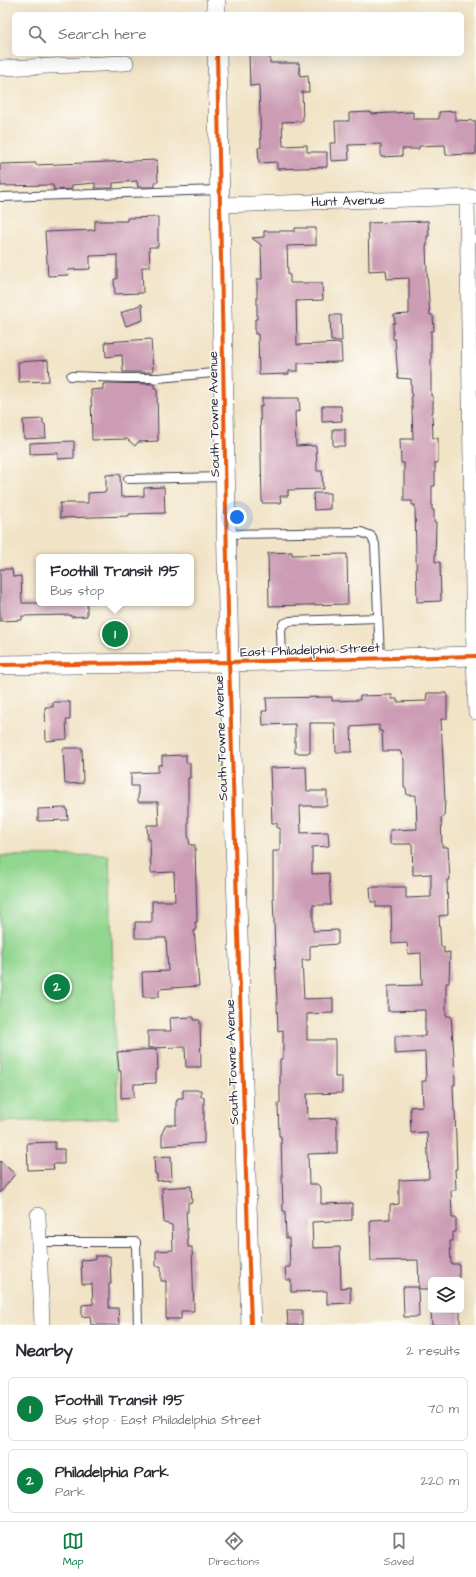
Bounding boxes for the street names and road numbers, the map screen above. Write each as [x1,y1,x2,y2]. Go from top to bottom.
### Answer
street label: Hunt Avenue [311,191,385,211]
street label: South Towne Avenue [204,351,224,477]
street label: East Philadelphia Street [240,639,381,661]
street label: South Towne Avenue [210,675,232,801]
street label: South Towne Avenue [221,999,243,1125]

